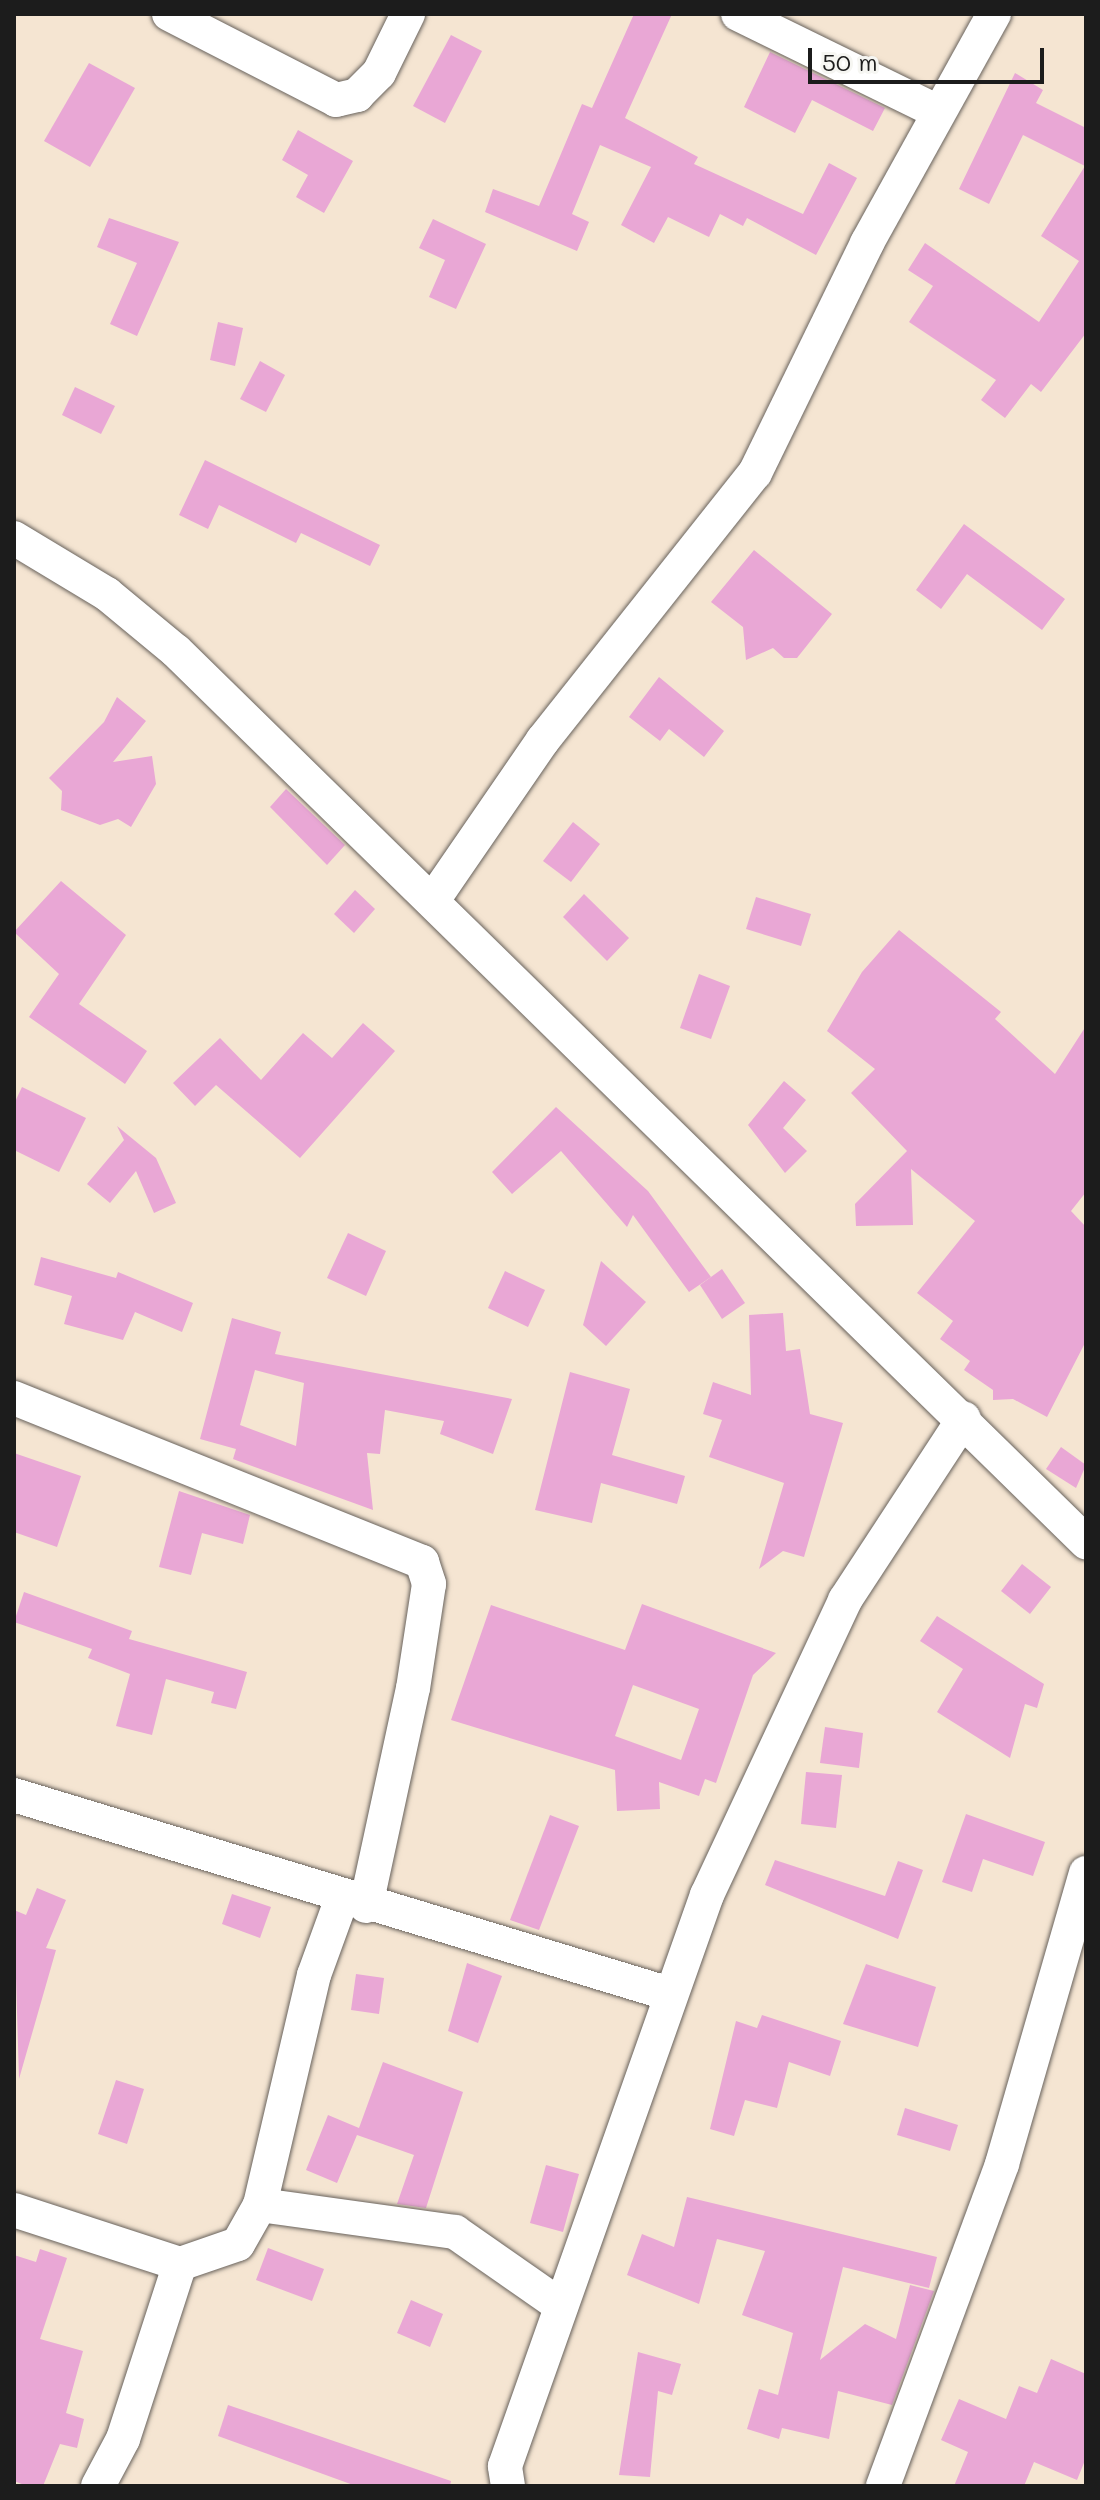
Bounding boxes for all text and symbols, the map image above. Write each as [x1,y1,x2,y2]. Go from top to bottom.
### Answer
scale bar [812,32,1048,82]
text: 50 m [822,46,878,77]

